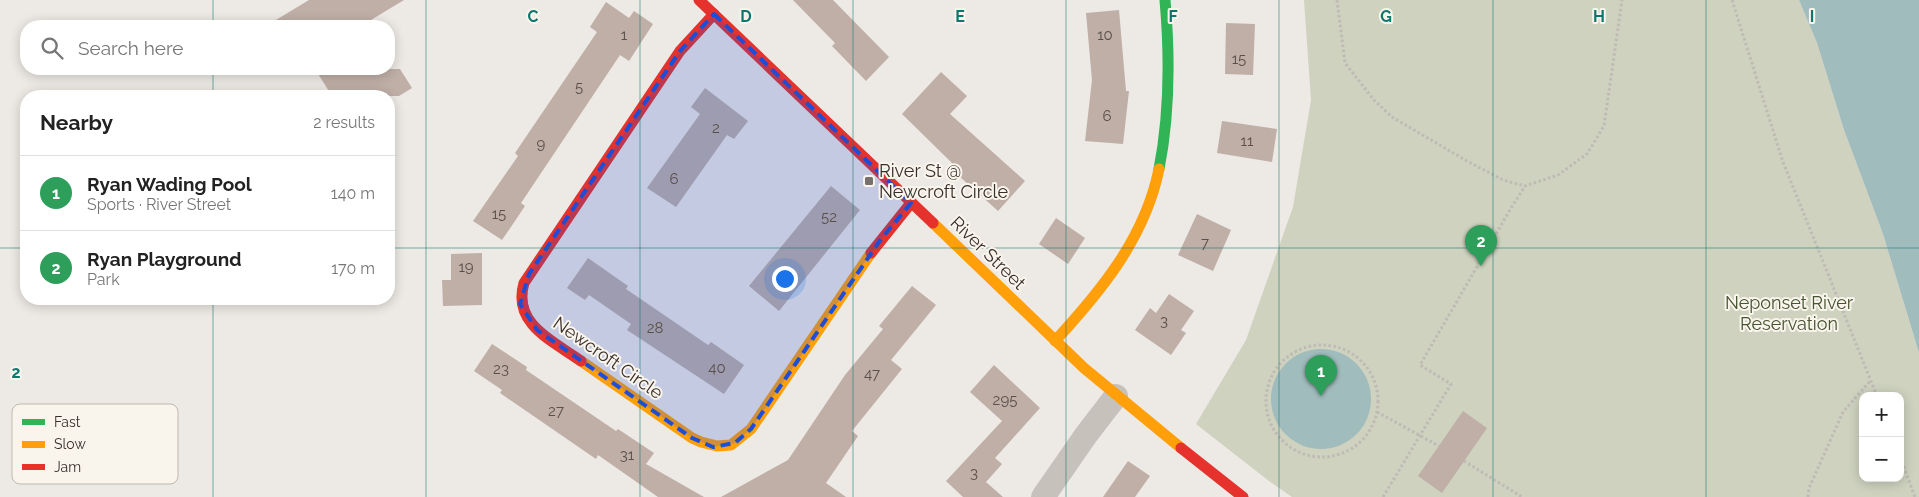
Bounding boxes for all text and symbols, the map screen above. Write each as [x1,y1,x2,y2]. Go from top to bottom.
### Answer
text: C [528,7,539,26]
text: D [740,7,752,26]
text: E [955,7,965,26]
text: F [1168,7,1178,26]
text: G [1380,7,1392,26]
text: H [1593,7,1605,26]
text: I [1810,7,1814,26]
search box [20,20,395,75]
house number: 1 [621,26,628,44]
house number: 10 [1097,26,1113,44]
icon: search [38,34,66,62]
text: Search here [78,37,184,59]
house number: 15 [1232,50,1246,68]
house number: 5 [575,78,583,96]
house number: 6 [1102,107,1112,125]
text: Nearby [40,110,113,135]
text: 2 results [313,113,375,132]
house number: 2 [712,119,720,137]
house number: 11 [1241,132,1254,150]
house number: 9 [537,135,546,153]
place label: River St @ Newcroft Circle [879,160,1008,202]
house number: 6 [669,170,679,188]
text: Ryan Wading Pool [87,173,252,195]
marker: River St @ Newcroft Circle [863,175,875,187]
text: 1 [52,184,60,203]
text: 140 m [331,184,375,203]
text: Sports · River Street [87,195,231,214]
house number: 15 [492,205,506,223]
house number: 52 [821,208,837,226]
street label: River Street [947,212,1030,293]
pin: 2 [1465,225,1497,266]
house number: 7 [1201,234,1209,252]
text: Ryan Playground [87,248,242,270]
house number: 19 [458,258,474,276]
text: 2 [51,259,61,278]
text: 170 m [331,259,375,278]
your location [772,266,798,292]
text: Park [87,270,120,289]
park label: Neponset River Reservation [1725,292,1854,334]
street label: Newcroft Circle [549,312,668,403]
house number: 3 [1160,312,1168,330]
house number: 28 [647,319,663,337]
pin: 1 [1305,355,1337,396]
house number: 40 [708,359,726,377]
house number: 23 [493,360,509,378]
text: 2 [11,363,21,382]
house number: 47 [864,365,880,383]
house number: 295 [993,391,1017,409]
map controls [1859,392,1904,482]
button: + [1859,392,1904,437]
house number: 27 [548,402,564,420]
legend [12,404,178,484]
text: Fast [54,414,81,430]
text: Slow [54,436,86,452]
button: − [1859,437,1904,482]
house number: 31 [620,446,635,464]
text: Jam [54,459,81,475]
house number: 3 [970,464,978,482]

